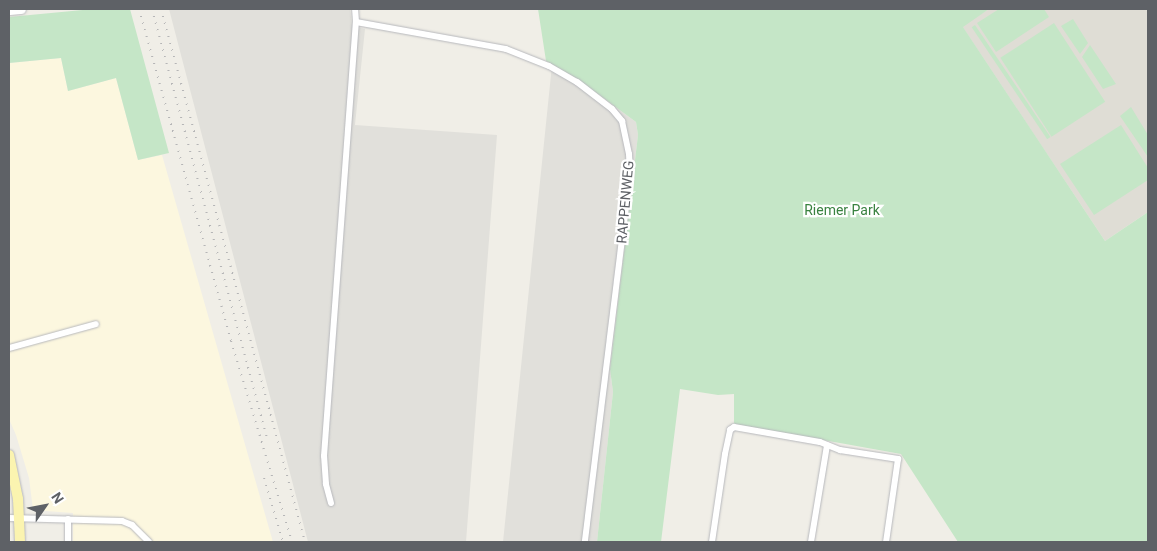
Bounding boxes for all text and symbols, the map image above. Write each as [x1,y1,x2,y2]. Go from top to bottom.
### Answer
street label: RAPPENWEG [613,160,637,244]
park label: Riemer Park [804,202,880,218]
north arrow [20,481,70,531]
text: N [48,489,67,506]

